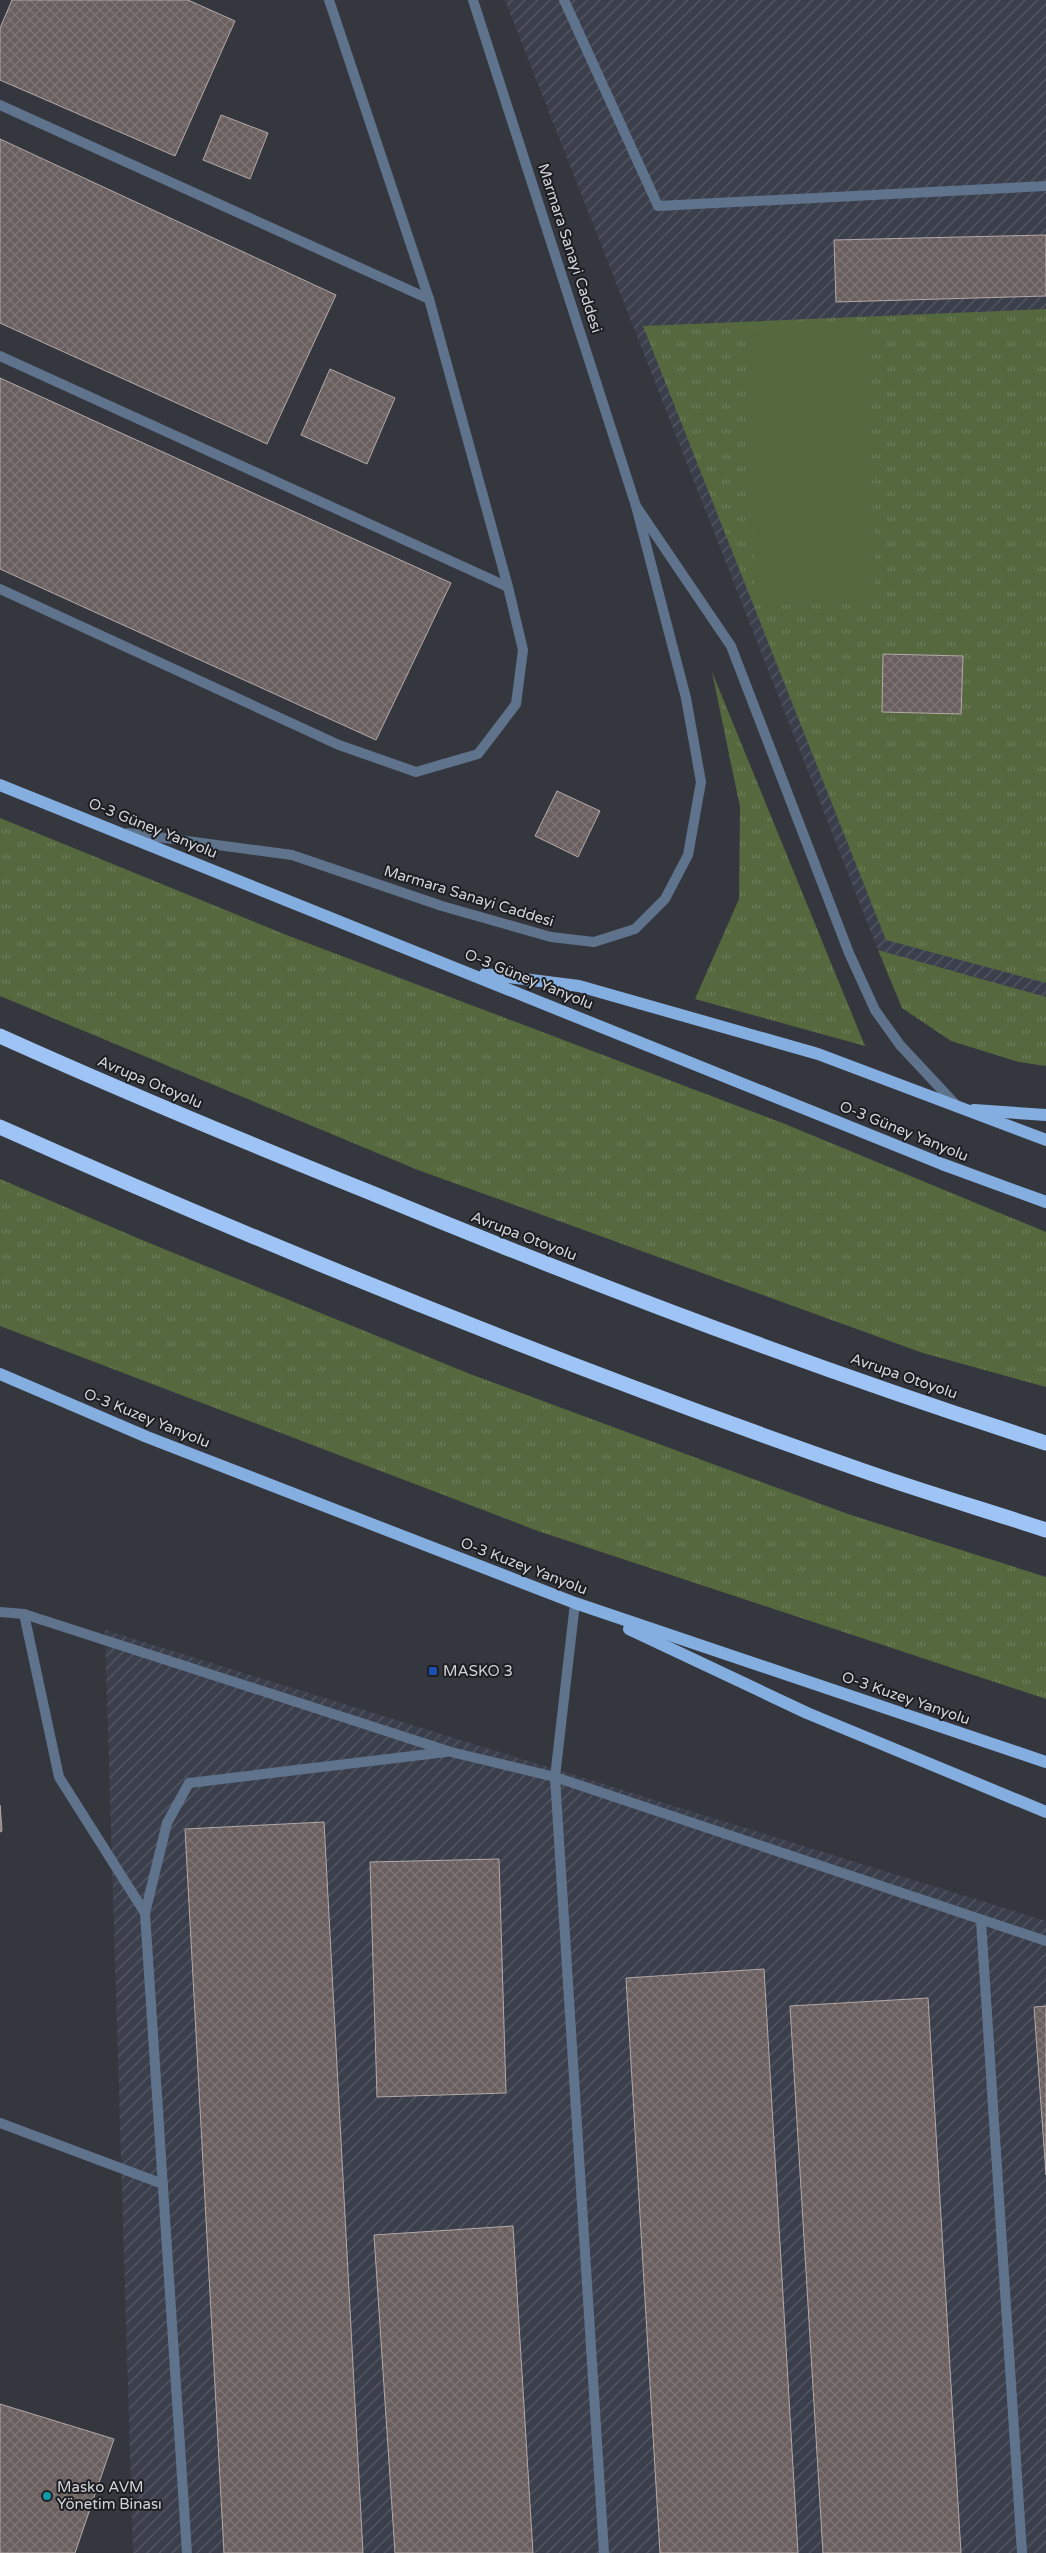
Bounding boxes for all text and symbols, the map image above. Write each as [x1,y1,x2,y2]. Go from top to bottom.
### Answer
street label: Marmara Sanayi Caddesi [534,161,606,335]
street label: O-3 Güney Yanyolu [86,794,220,862]
street label: Marmara Sanayi Caddesi [382,862,556,930]
street label: O-3 Güney Yanyolu [462,945,596,1013]
street label: Avrupa Otoyolu [95,1052,205,1112]
street label: O-3 Güney Yanyolu [837,1097,971,1165]
street label: Avrupa Otoyolu [468,1208,580,1264]
street label: Avrupa Otoyolu [848,1349,960,1403]
street label: O-3 Kuzey Yanyolu [81,1384,213,1452]
street label: O-3 Kuzey Yanyolu [458,1534,590,1598]
place label: MASKO 3 [443,1662,513,1680]
marker: MASKO 3 [427,1665,439,1677]
street label: O-3 Kuzey Yanyolu [840,1668,972,1728]
place label: Masko AVM Yönetim Binası [57,2478,162,2513]
marker: Masko AVM Yönetim Binası [41,2490,53,2502]

